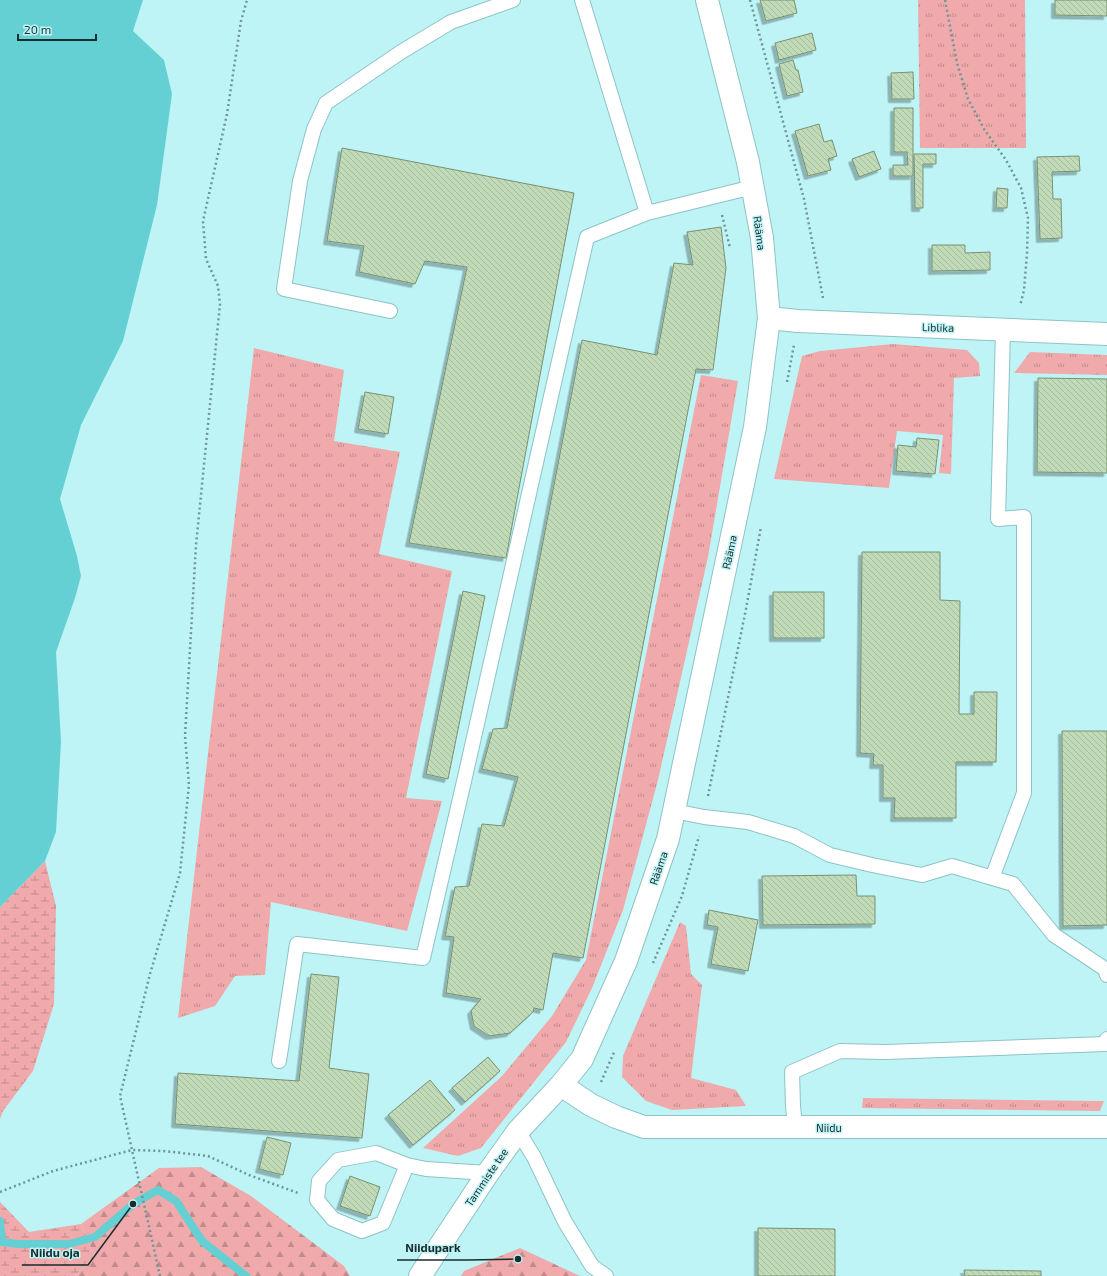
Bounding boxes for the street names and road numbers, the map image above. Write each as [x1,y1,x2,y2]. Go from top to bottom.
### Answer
street label: Rääma [751,215,769,251]
street label: Liblika [922,320,954,334]
street label: Rääma [719,534,739,570]
street label: Rääma [646,850,670,886]
street label: Niidu [816,1121,842,1134]
street label: Tammiste tee [462,1145,510,1209]

